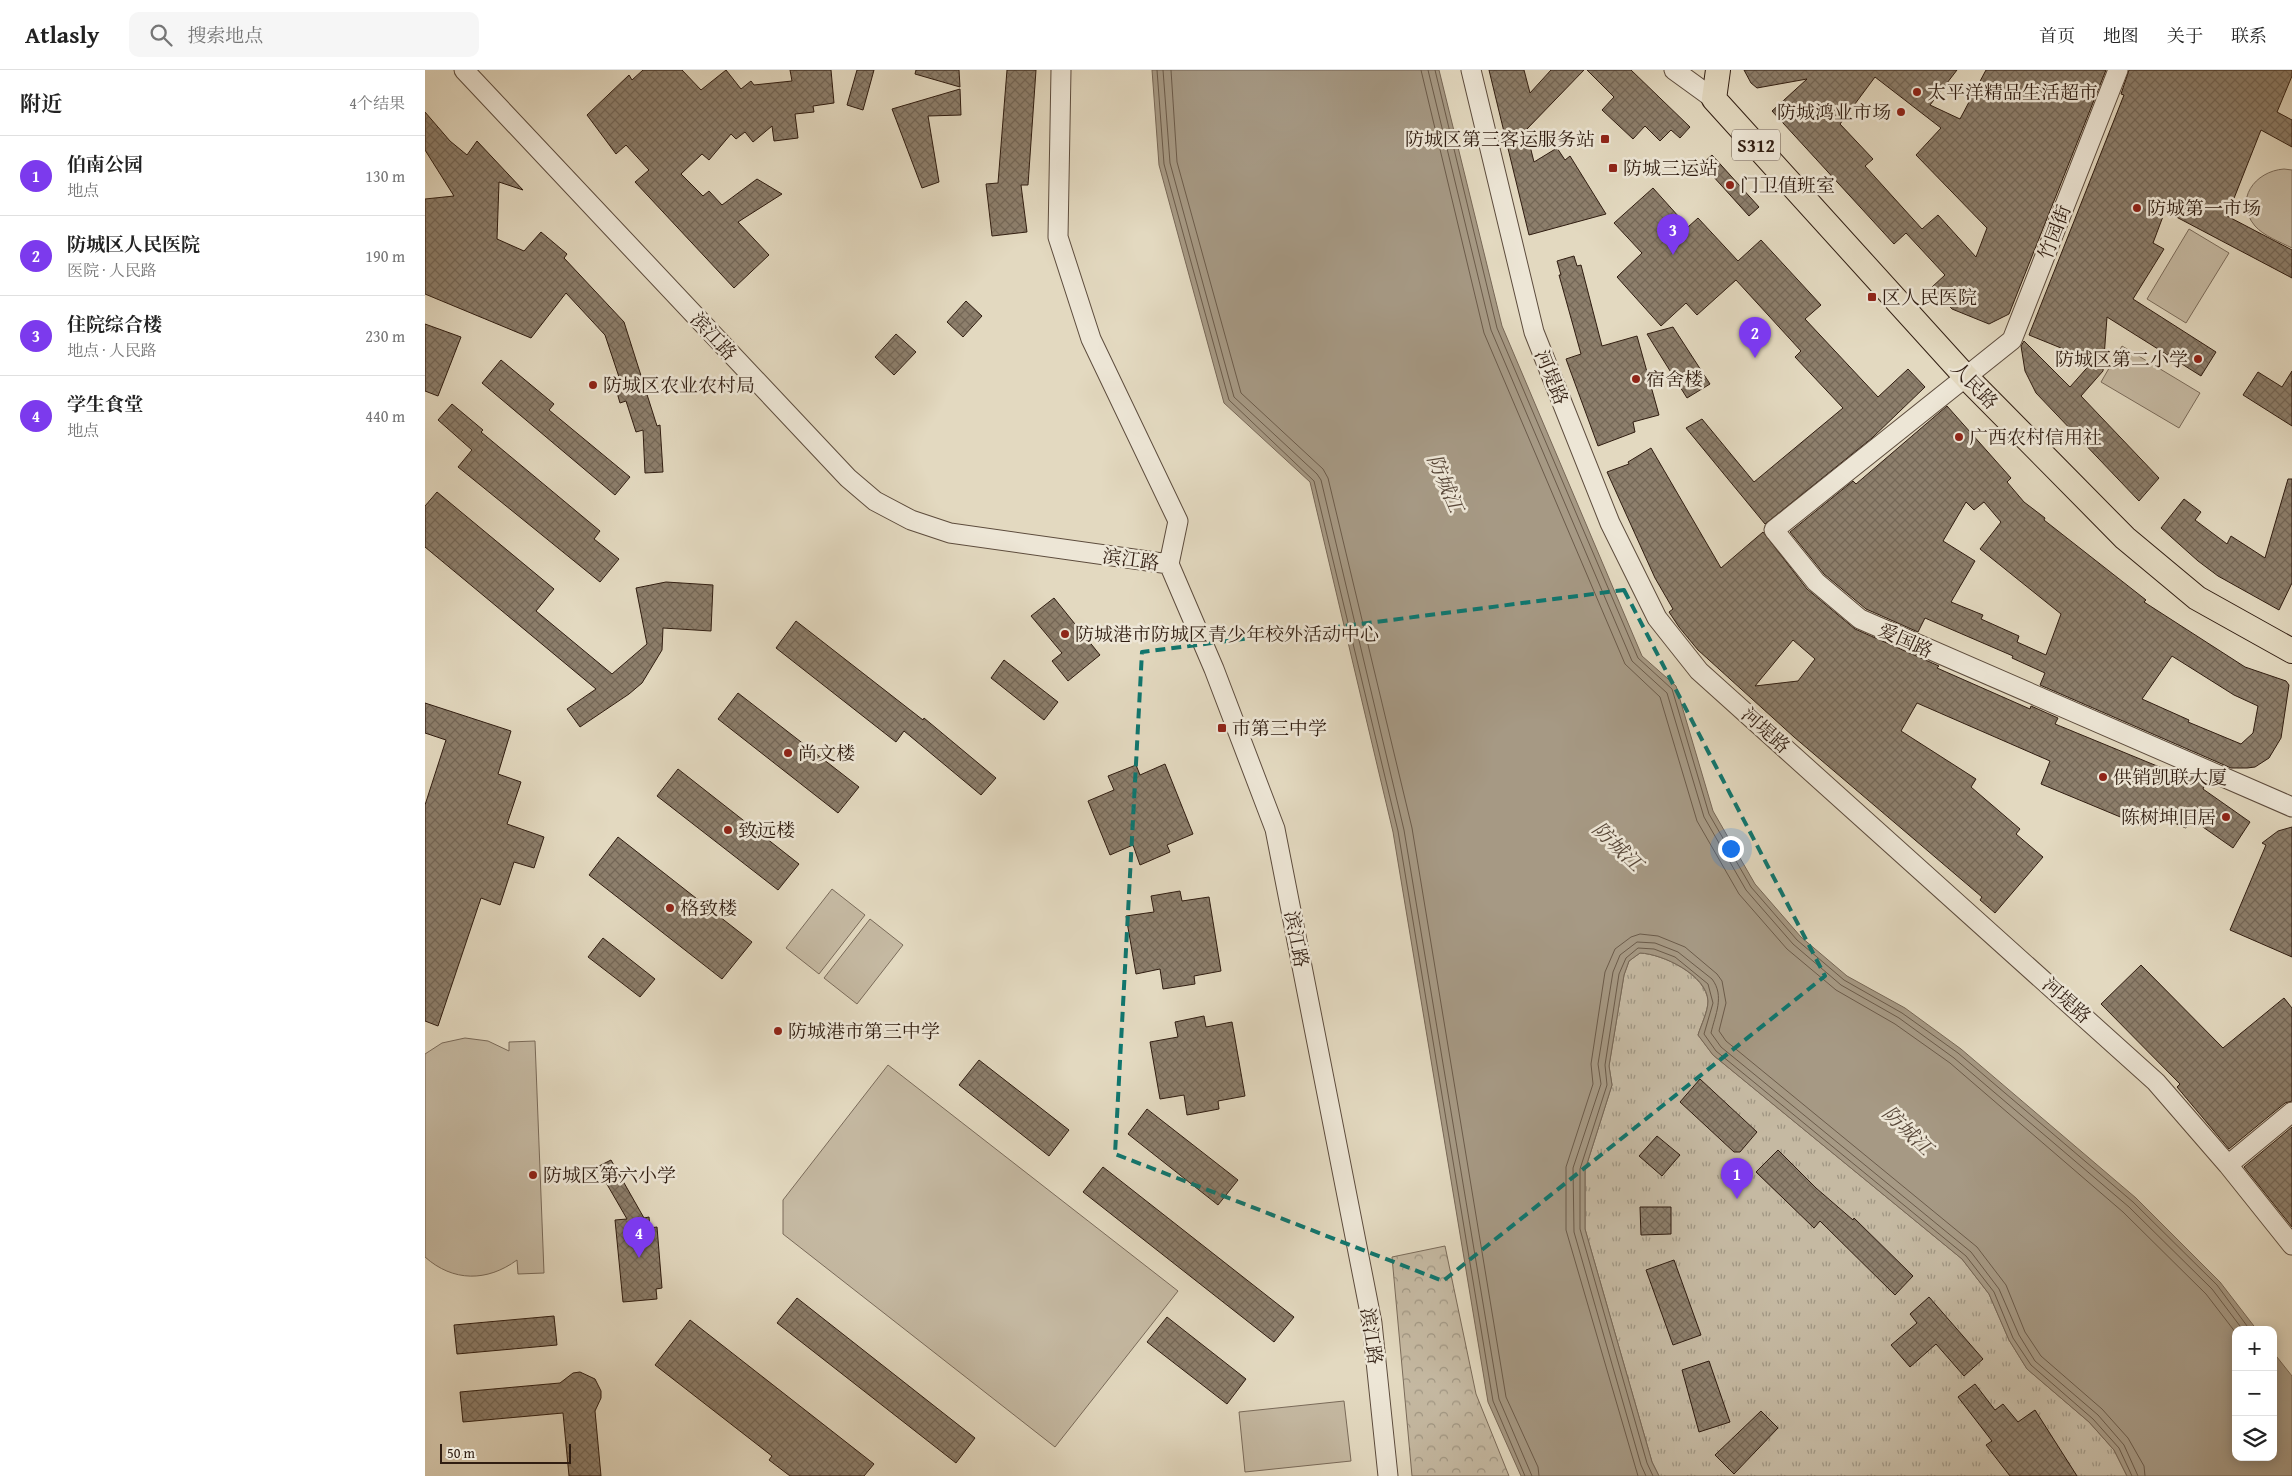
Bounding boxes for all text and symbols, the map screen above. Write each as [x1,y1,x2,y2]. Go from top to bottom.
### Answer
search box [129,12,479,57]
text: Atlasly [25,17,99,52]
icon: search [147,21,175,49]
text: 搜索地点 [187,21,263,49]
text: 首页 [2039,22,2075,49]
text: 地图 [2103,22,2139,49]
text: 关于 [2167,22,2203,49]
text: 联系 [2231,22,2267,49]
place label: 太平洋精品生活超市 [1927,78,2098,106]
marker: 太平洋精品生活超市 [1911,86,1923,98]
text: 附近 [20,88,62,119]
text: 4个结果 [349,91,405,115]
place label: 防城鸿业市场 [1777,98,1891,126]
marker: 防城鸿业市场 [1895,106,1907,118]
place label: 防城区第三客运服务站 [1405,125,1595,153]
road number: S312 [1732,130,1780,160]
marker: 防城区第三客运服务站 [1599,133,1611,145]
text: 伯南公园 [67,150,143,178]
place label: 防城三运站 [1623,154,1718,182]
marker: 防城三运站 [1607,162,1619,174]
text: 1 [32,164,40,188]
text: 130 m [365,164,405,188]
place label: 门卫值班室 [1740,171,1835,199]
text: 地点 [67,178,99,202]
marker: 门卫值班室 [1724,179,1736,191]
place label: 防城第一市场 [2147,194,2261,222]
street label: 竹园街 [2031,200,2077,264]
marker: 防城第一市场 [2131,202,2143,214]
pin: 3 [1657,214,1689,255]
text: 防城区人民医院 [67,230,200,258]
text: 2 [32,244,40,268]
text: 190 m [365,244,405,268]
text: 医院 · 人民路 [67,258,157,282]
place label: 区人民医院 [1882,283,1977,311]
marker: 区人民医院 [1866,291,1878,303]
street label: 滨江路 [684,306,744,366]
text: 住院综合楼 [67,310,162,338]
pin: 2 [1739,317,1771,358]
text: 3 [32,324,40,348]
text: 230 m [365,324,405,348]
text: 地点 · 人民路 [67,338,157,362]
street label: 河堤路 [1528,345,1576,409]
place label: 防城区第二小学 [2055,345,2188,373]
marker: 防城区第二小学 [2192,353,2204,365]
street label: 人民路 [1945,355,2005,415]
place label: 宿舍楼 [1646,365,1703,393]
place label: 防城区农业农村局 [603,371,755,399]
marker: 宿舍楼 [1630,373,1642,385]
marker: 防城区农业农村局 [587,379,599,391]
text: 学生食堂 [67,390,143,418]
text: 4 [32,404,40,428]
text: 440 m [365,404,405,428]
text: 地点 [67,418,99,442]
place label: 广西农村信用社 [1969,423,2102,451]
marker: 广西农村信用社 [1953,431,1965,443]
water label: 防城江 [1421,450,1472,519]
street label: 滨江路 [1101,541,1161,577]
street label: 爱国路 [1874,616,1938,664]
place label: 防城港市防城区青少年校外活动中心 [1075,620,1379,648]
marker: 防城港市防城区青少年校外活动中心 [1059,628,1071,640]
street label: 河堤路 [1735,701,1797,759]
place label: 巿第三中学 [1232,714,1327,742]
marker: 巿第三中学 [1216,722,1228,734]
place label: 尚文楼 [798,739,855,767]
marker: 尚文楼 [782,747,794,759]
place label: 供销凯联大厦 [2113,763,2227,791]
marker: 供销凯联大厦 [2097,771,2109,783]
place label: 陈树坤旧居 [2121,803,2216,831]
marker: 陈树坤旧居 [2220,811,2232,823]
water label: 防城江 [1586,815,1652,879]
place label: 致远楼 [738,816,795,844]
marker: 致远楼 [722,824,734,836]
your location [1718,836,1744,862]
place label: 格致楼 [680,894,737,922]
marker: 格致楼 [664,902,676,914]
street label: 滨江路 [1278,908,1316,970]
street label: 河堤路 [2036,971,2098,1029]
place label: 防城港市第三中学 [788,1017,940,1045]
marker: 防城港市第三中学 [772,1025,784,1037]
water label: 防城江 [1876,1099,1942,1163]
pin: 1 [1721,1158,1753,1199]
place label: 防城区第六小学 [543,1161,676,1189]
marker: 防城区第六小学 [527,1169,539,1181]
pin: 4 [623,1217,655,1258]
street label: 滨江路 [1354,1306,1390,1366]
map controls [2232,1326,2277,1461]
button: + [2232,1326,2277,1371]
button: − [2232,1371,2277,1416]
button: layers [2232,1416,2277,1461]
scale bar [440,1441,571,1464]
text: 50 m [447,1443,475,1463]

